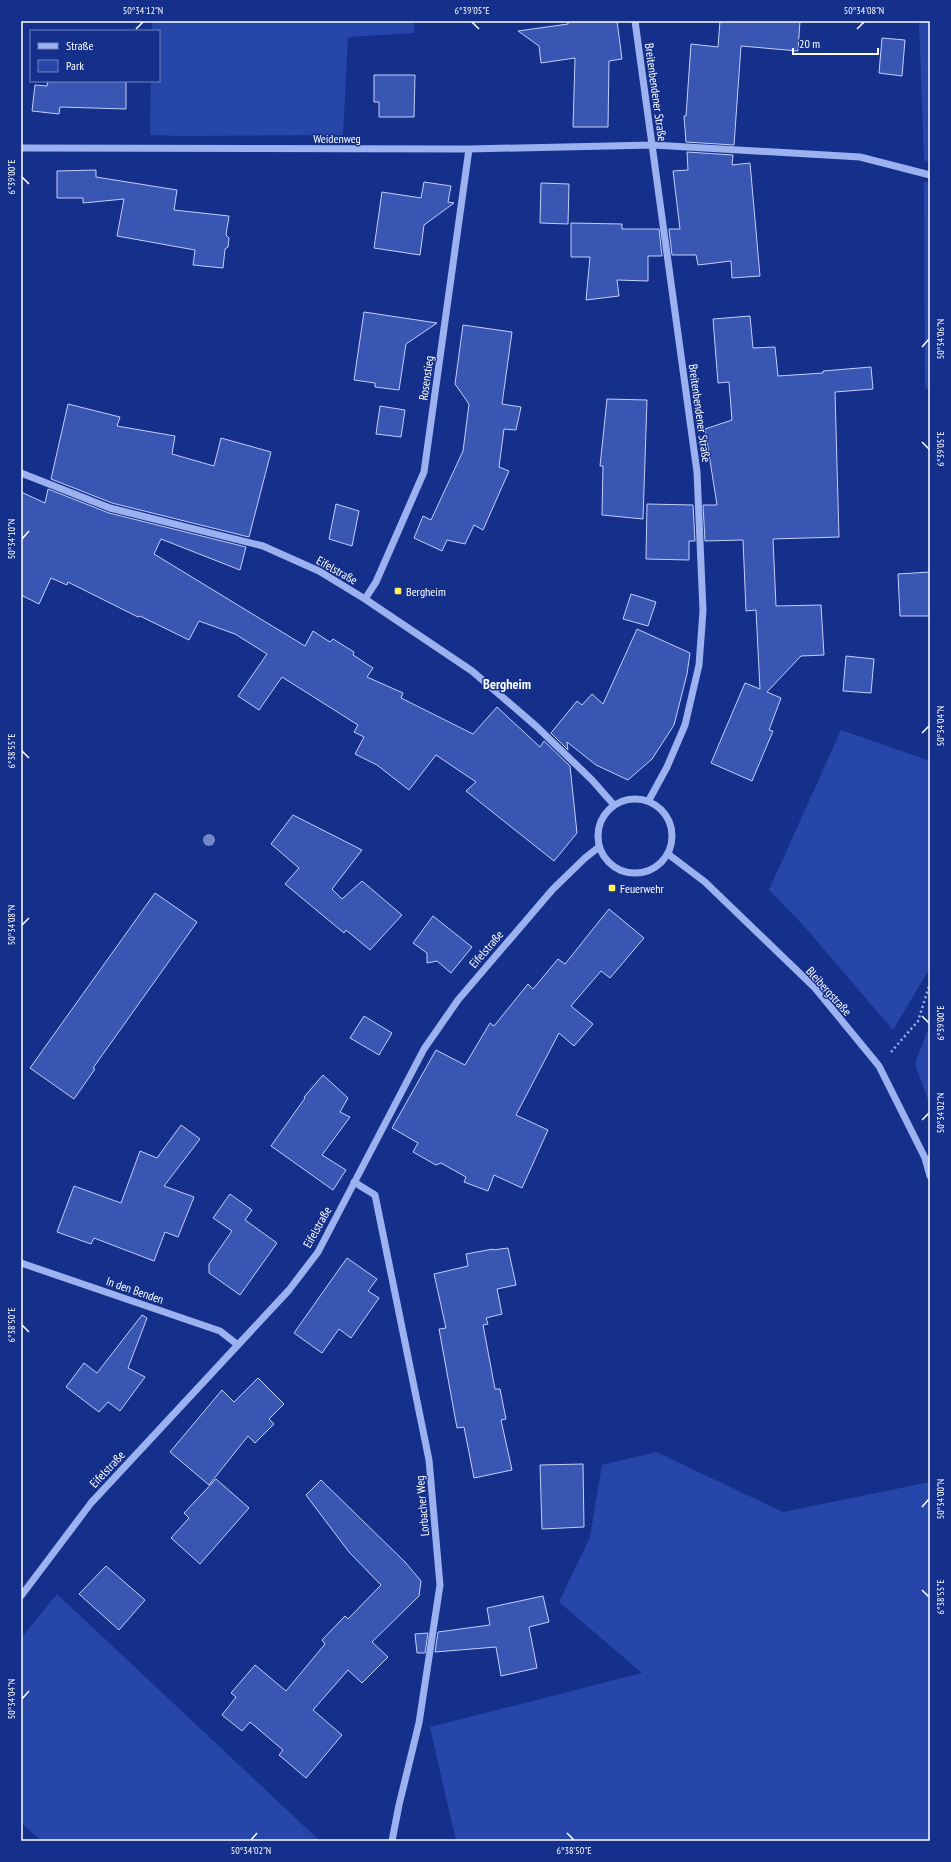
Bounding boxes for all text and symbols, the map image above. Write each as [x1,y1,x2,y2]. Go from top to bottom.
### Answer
text: 50°34'12"N [123,4,163,17]
text: 6°39'05"E [455,4,489,17]
text: 50°34'08"N [844,4,884,17]
legend [30,30,160,82]
scale bar [793,30,878,56]
text: 20 m [799,36,820,51]
text: Straße [66,38,93,53]
street label: Breitenbendener Straße [642,42,670,142]
text: Park [66,58,84,73]
street label: Weidenweg [313,131,361,146]
text: 6°39'00"E [5,160,18,194]
text: 50°34'06"N [934,319,947,359]
street label: Rosenstieg [415,355,437,401]
street label: Breitenbendener Straße [686,363,714,463]
text: 6°39'05"E [934,432,947,466]
text: 50°34'10"N [5,519,18,559]
street label: Eifelstraße [314,553,360,587]
place label: Bergheim [406,584,446,599]
marker: Bergheim [393,586,403,596]
district label: Bergheim [483,675,531,693]
text: 50°34'04"N [934,706,947,746]
text: 6°38'55"E [5,734,18,768]
place label: Feuerwehr [620,881,665,896]
marker: Feuerwehr [607,883,617,893]
text: 50°34'08"N [5,905,18,945]
street label: Eifelstraße [466,927,506,971]
street label: Bleibergstraße [803,963,855,1019]
text: 6°39'00"E [934,1006,947,1040]
text: 50°34'02"N [934,1093,947,1133]
street label: Eifelstraße [300,1204,334,1250]
street label: In den Benden [104,1273,166,1307]
text: 6°38'50"E [5,1308,18,1342]
street label: Eifelstraße [86,1447,128,1490]
street label: Lorbacher Weg [412,1475,432,1537]
text: 50°34'00"N [934,1479,947,1519]
text: 6°38'55"E [934,1580,947,1614]
text: 50°34'04"N [5,1679,18,1719]
text: 50°34'02"N [231,1844,271,1857]
text: 6°38'50"E [557,1844,591,1857]

